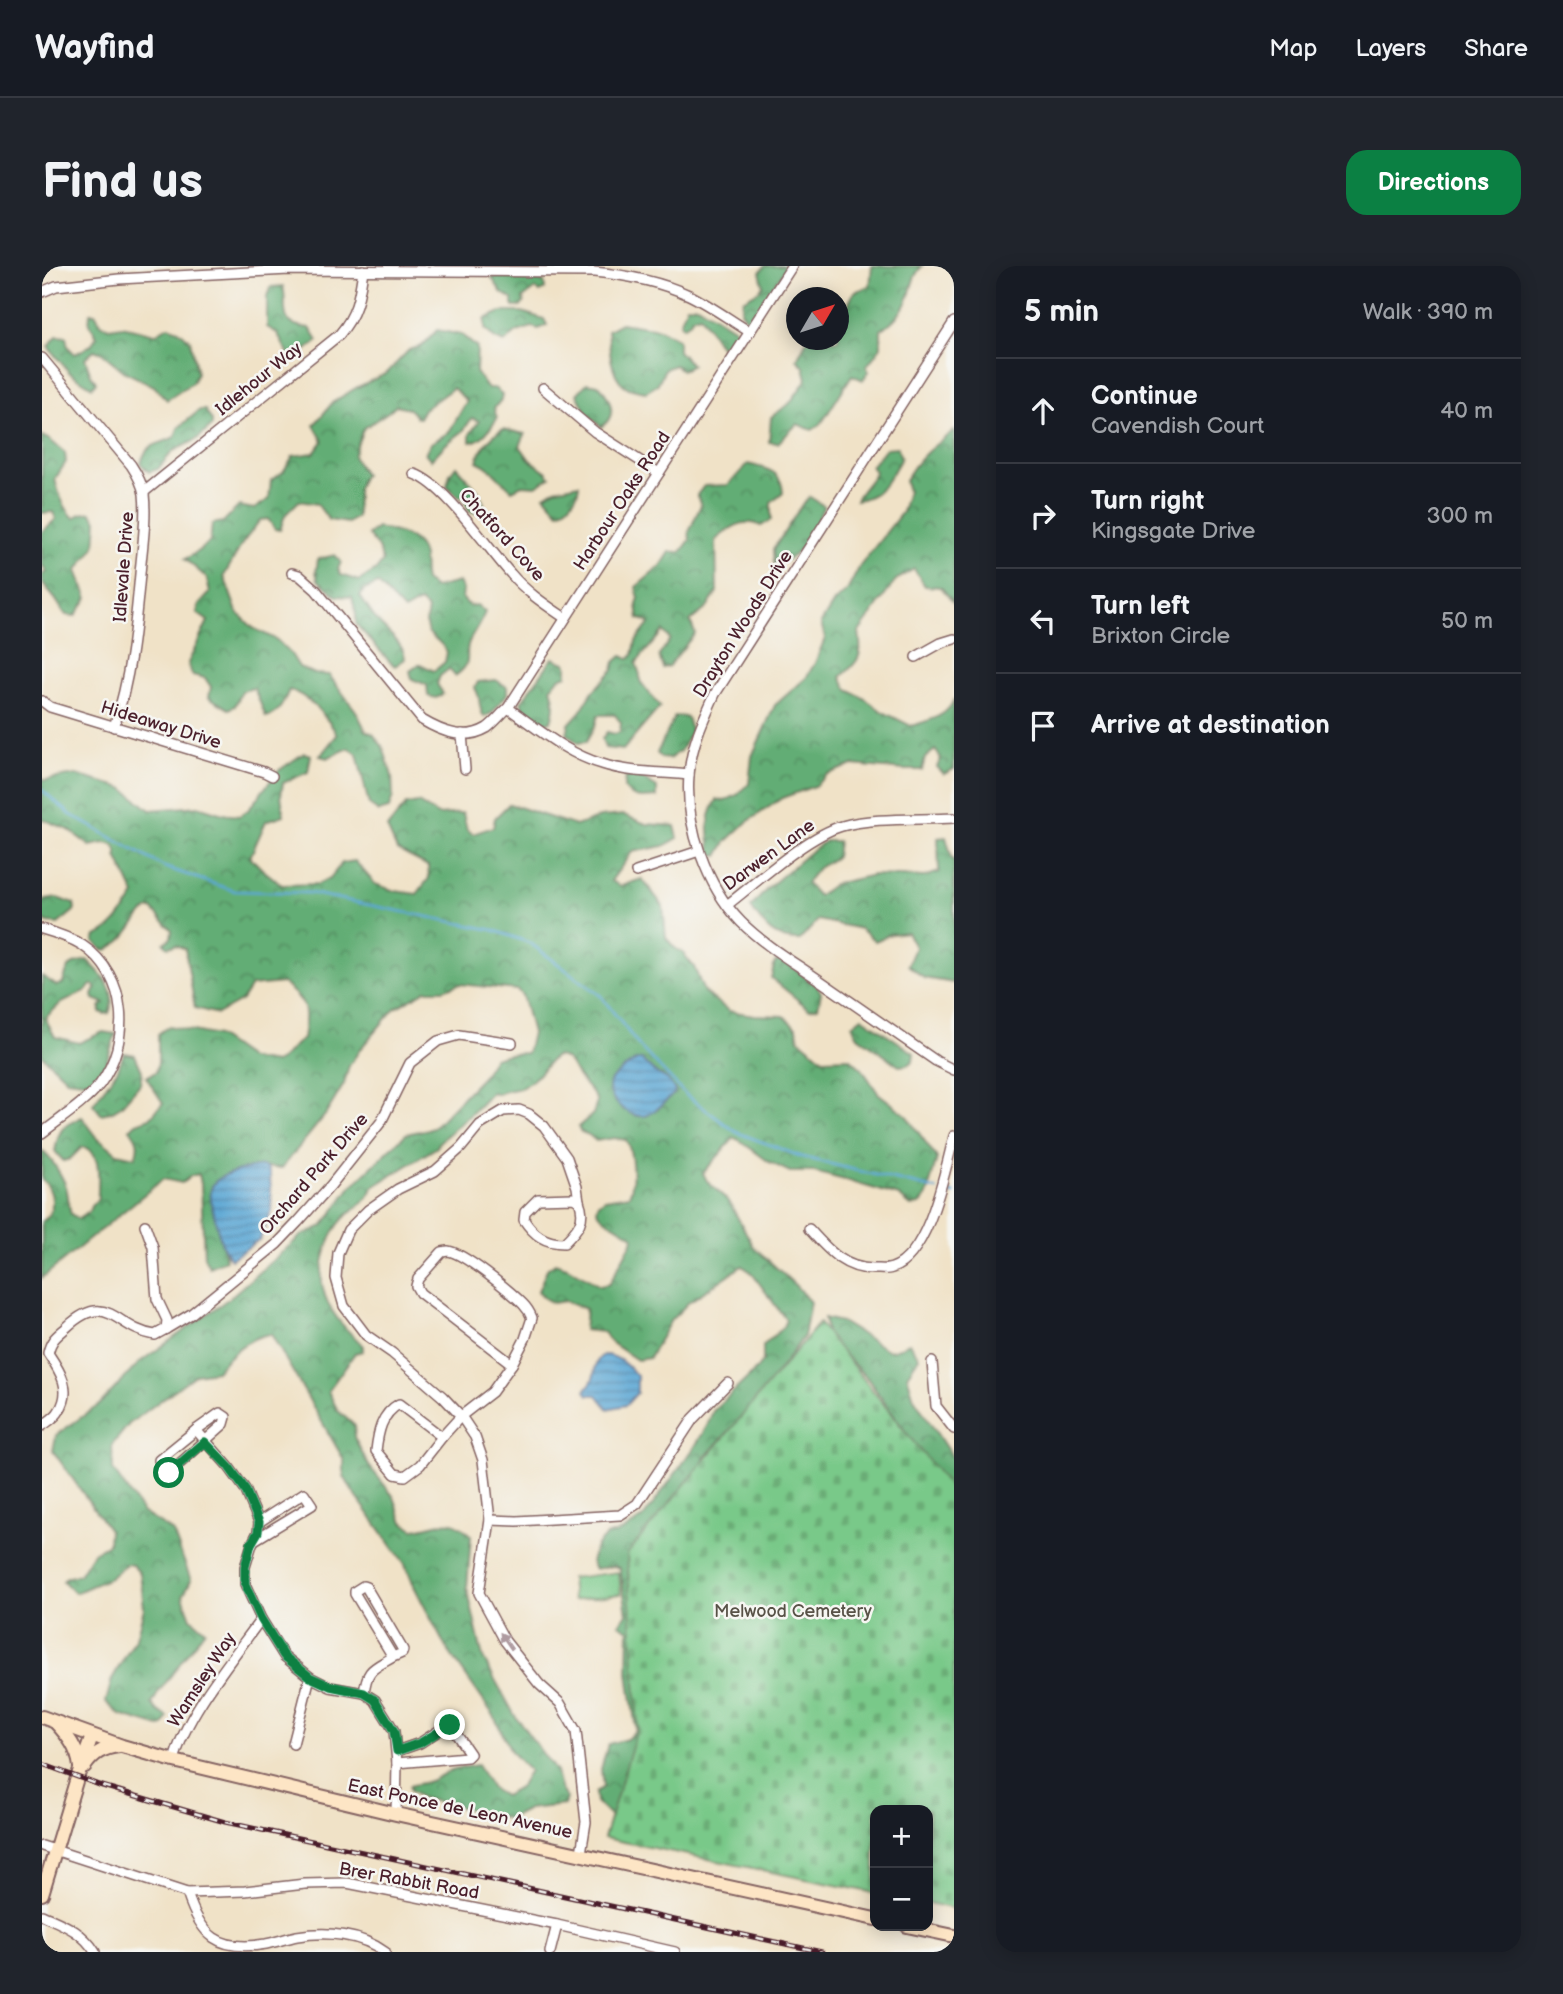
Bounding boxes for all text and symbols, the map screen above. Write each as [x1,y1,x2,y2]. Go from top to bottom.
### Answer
text: Wayfind [35,28,154,68]
text: Map [1269,34,1317,63]
text: Layers [1355,34,1426,63]
text: Share [1464,34,1528,63]
button: Directions [1346,150,1521,215]
text: Find us [42,153,203,212]
north arrow [786,287,849,350]
text: 5 min [1024,294,1099,330]
text: Walk · 390 m [1363,298,1493,326]
street label: Idlehour Way [212,337,307,420]
text: Continue [1091,381,1198,412]
icon: ahead [1024,392,1062,430]
text: 40 m [1440,397,1493,425]
text: Cavendish Court [1091,412,1264,440]
street label: Harbour Oaks Road [569,428,675,574]
street label: Chatford Cove [455,485,549,586]
text: Turn right [1091,486,1204,517]
icon: right [1024,497,1062,535]
text: 300 m [1427,502,1493,530]
street label: Idlevale Drive [110,511,138,623]
text: Kingsgate Drive [1091,517,1255,545]
street label: Drayton Woods Drive [689,546,797,701]
text: Turn left [1091,591,1190,622]
icon: left [1024,602,1062,640]
text: 50 m [1441,607,1493,635]
text: Brixton Circle [1091,622,1230,650]
street label: Hideaway Drive [98,697,224,753]
icon: arrive [1024,707,1062,745]
text: Arrive at destination [1091,710,1330,741]
street label: Darwen Lane [719,815,819,895]
street label: Orchard Park Drive [256,1109,373,1239]
route start [153,1457,184,1488]
park label: Melwood Cemetery [714,1601,873,1622]
street label: Wamsley Way [164,1628,241,1731]
one-way arrow [499,1632,513,1650]
route end [434,1709,465,1740]
street label: East Ponce de Leon Avenue [346,1775,575,1843]
map controls [870,1805,933,1931]
button: + [870,1805,933,1868]
street label: Brer Rabbit Road [337,1858,481,1904]
button: − [870,1868,933,1931]

